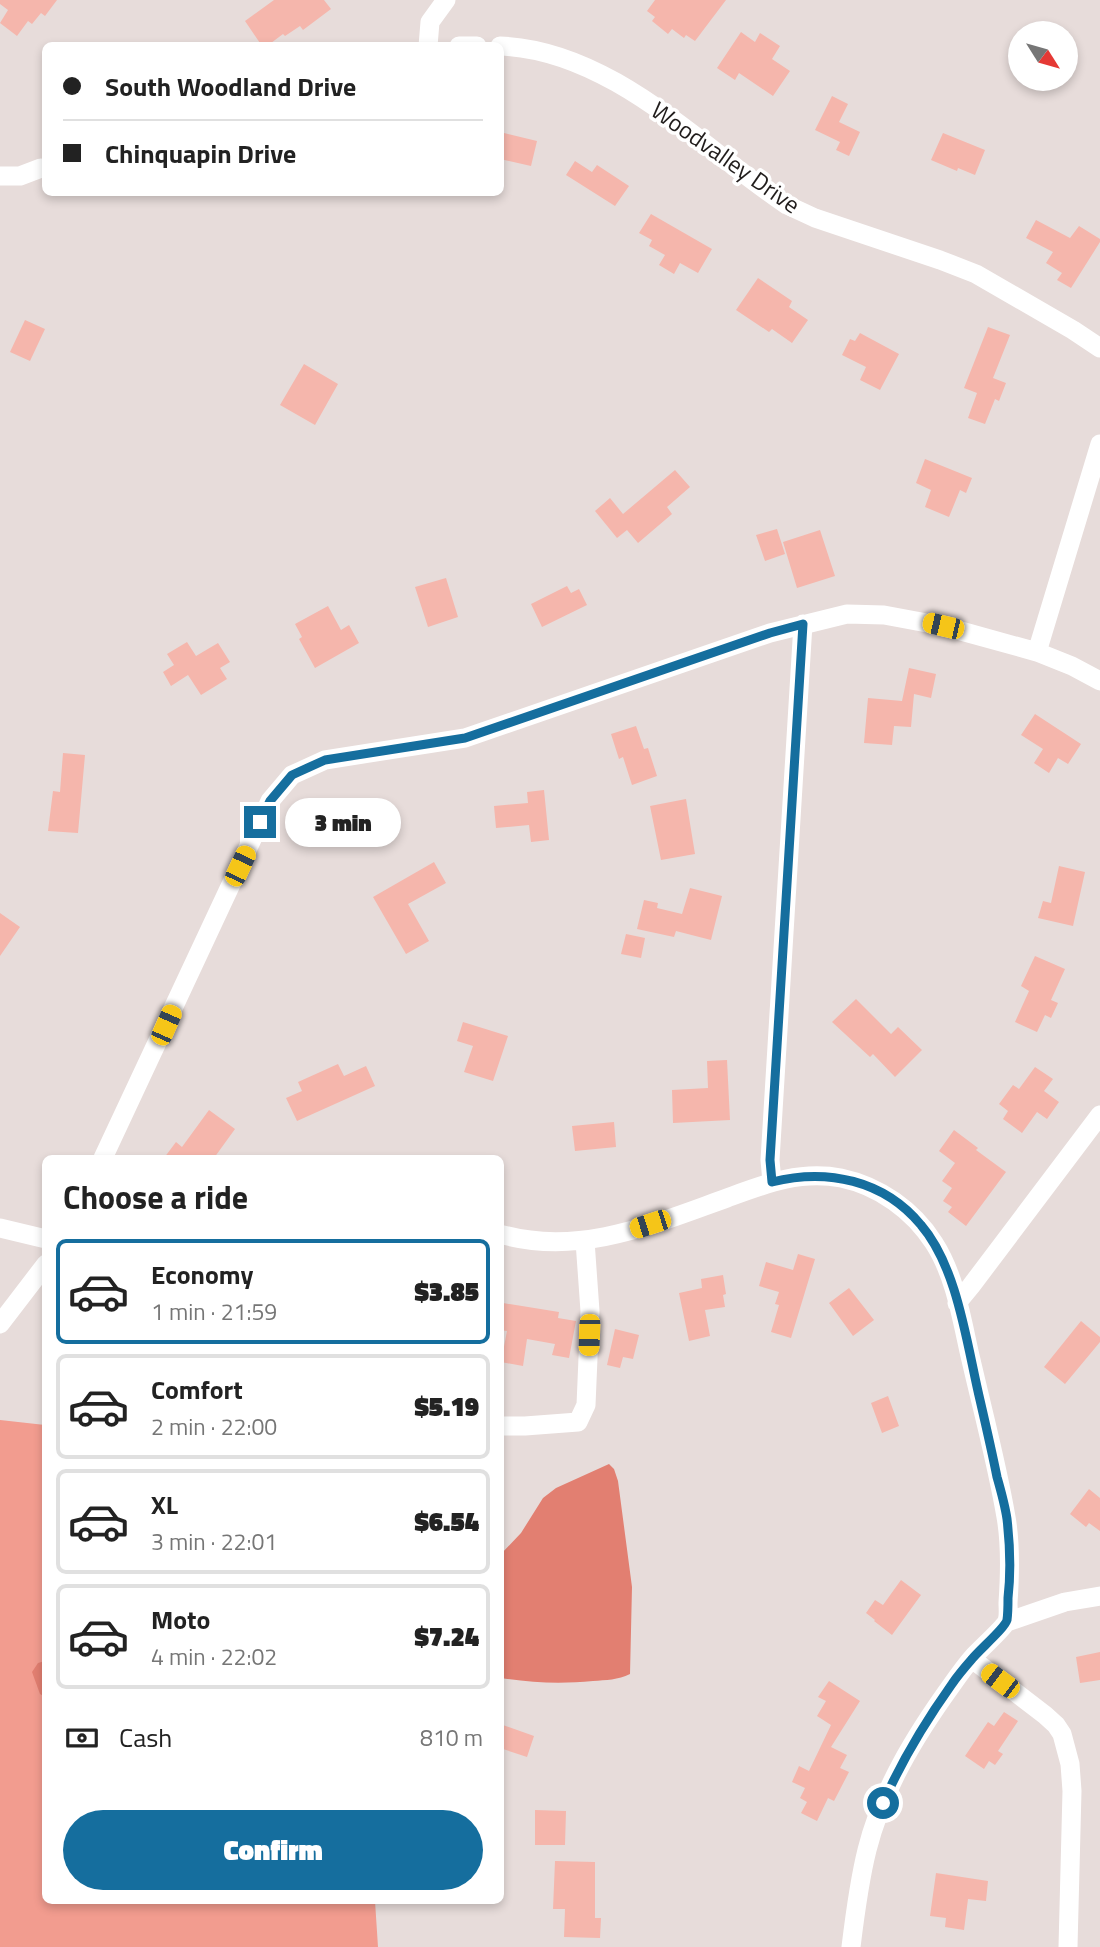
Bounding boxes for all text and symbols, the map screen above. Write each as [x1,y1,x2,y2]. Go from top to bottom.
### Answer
north arrow [1008,21,1078,91]
map controls [1008,21,1078,91]
text: South Woodland Drive [105,67,356,106]
street label: Woodvalley Drive [644,92,808,222]
text: Chinquapin Drive [105,134,296,173]
car [921,611,966,641]
callout: 3 min [284,798,400,846]
text: 3 min [314,805,372,840]
route end [244,806,276,838]
car [222,843,259,889]
car [148,1002,185,1048]
text: Choose a ride [63,1173,248,1221]
car [627,1208,674,1240]
text: Economy [151,1255,253,1294]
icon: car [67,1260,130,1323]
text: $3.85 [414,1272,479,1311]
text: 1 min · 21:59 [151,1294,277,1329]
car [578,1314,601,1356]
text: Comfort [151,1370,243,1409]
icon: car [67,1375,130,1438]
text: $5.19 [414,1387,479,1426]
text: 2 min · 22:00 [151,1409,277,1444]
text: XL [151,1485,178,1524]
icon: car [67,1490,130,1553]
text: $6.54 [414,1502,479,1541]
text: 3 min · 22:01 [151,1524,277,1559]
text: Moto [151,1600,210,1639]
icon: car [67,1605,130,1668]
text: $7.24 [414,1617,479,1656]
text: 4 min · 22:02 [151,1639,277,1674]
car [977,1660,1024,1702]
text: Cash [119,1718,172,1757]
icon: cash [63,1719,101,1757]
text: 810 m [420,1720,483,1755]
route start [867,1787,899,1819]
button: Confirm [63,1810,483,1890]

